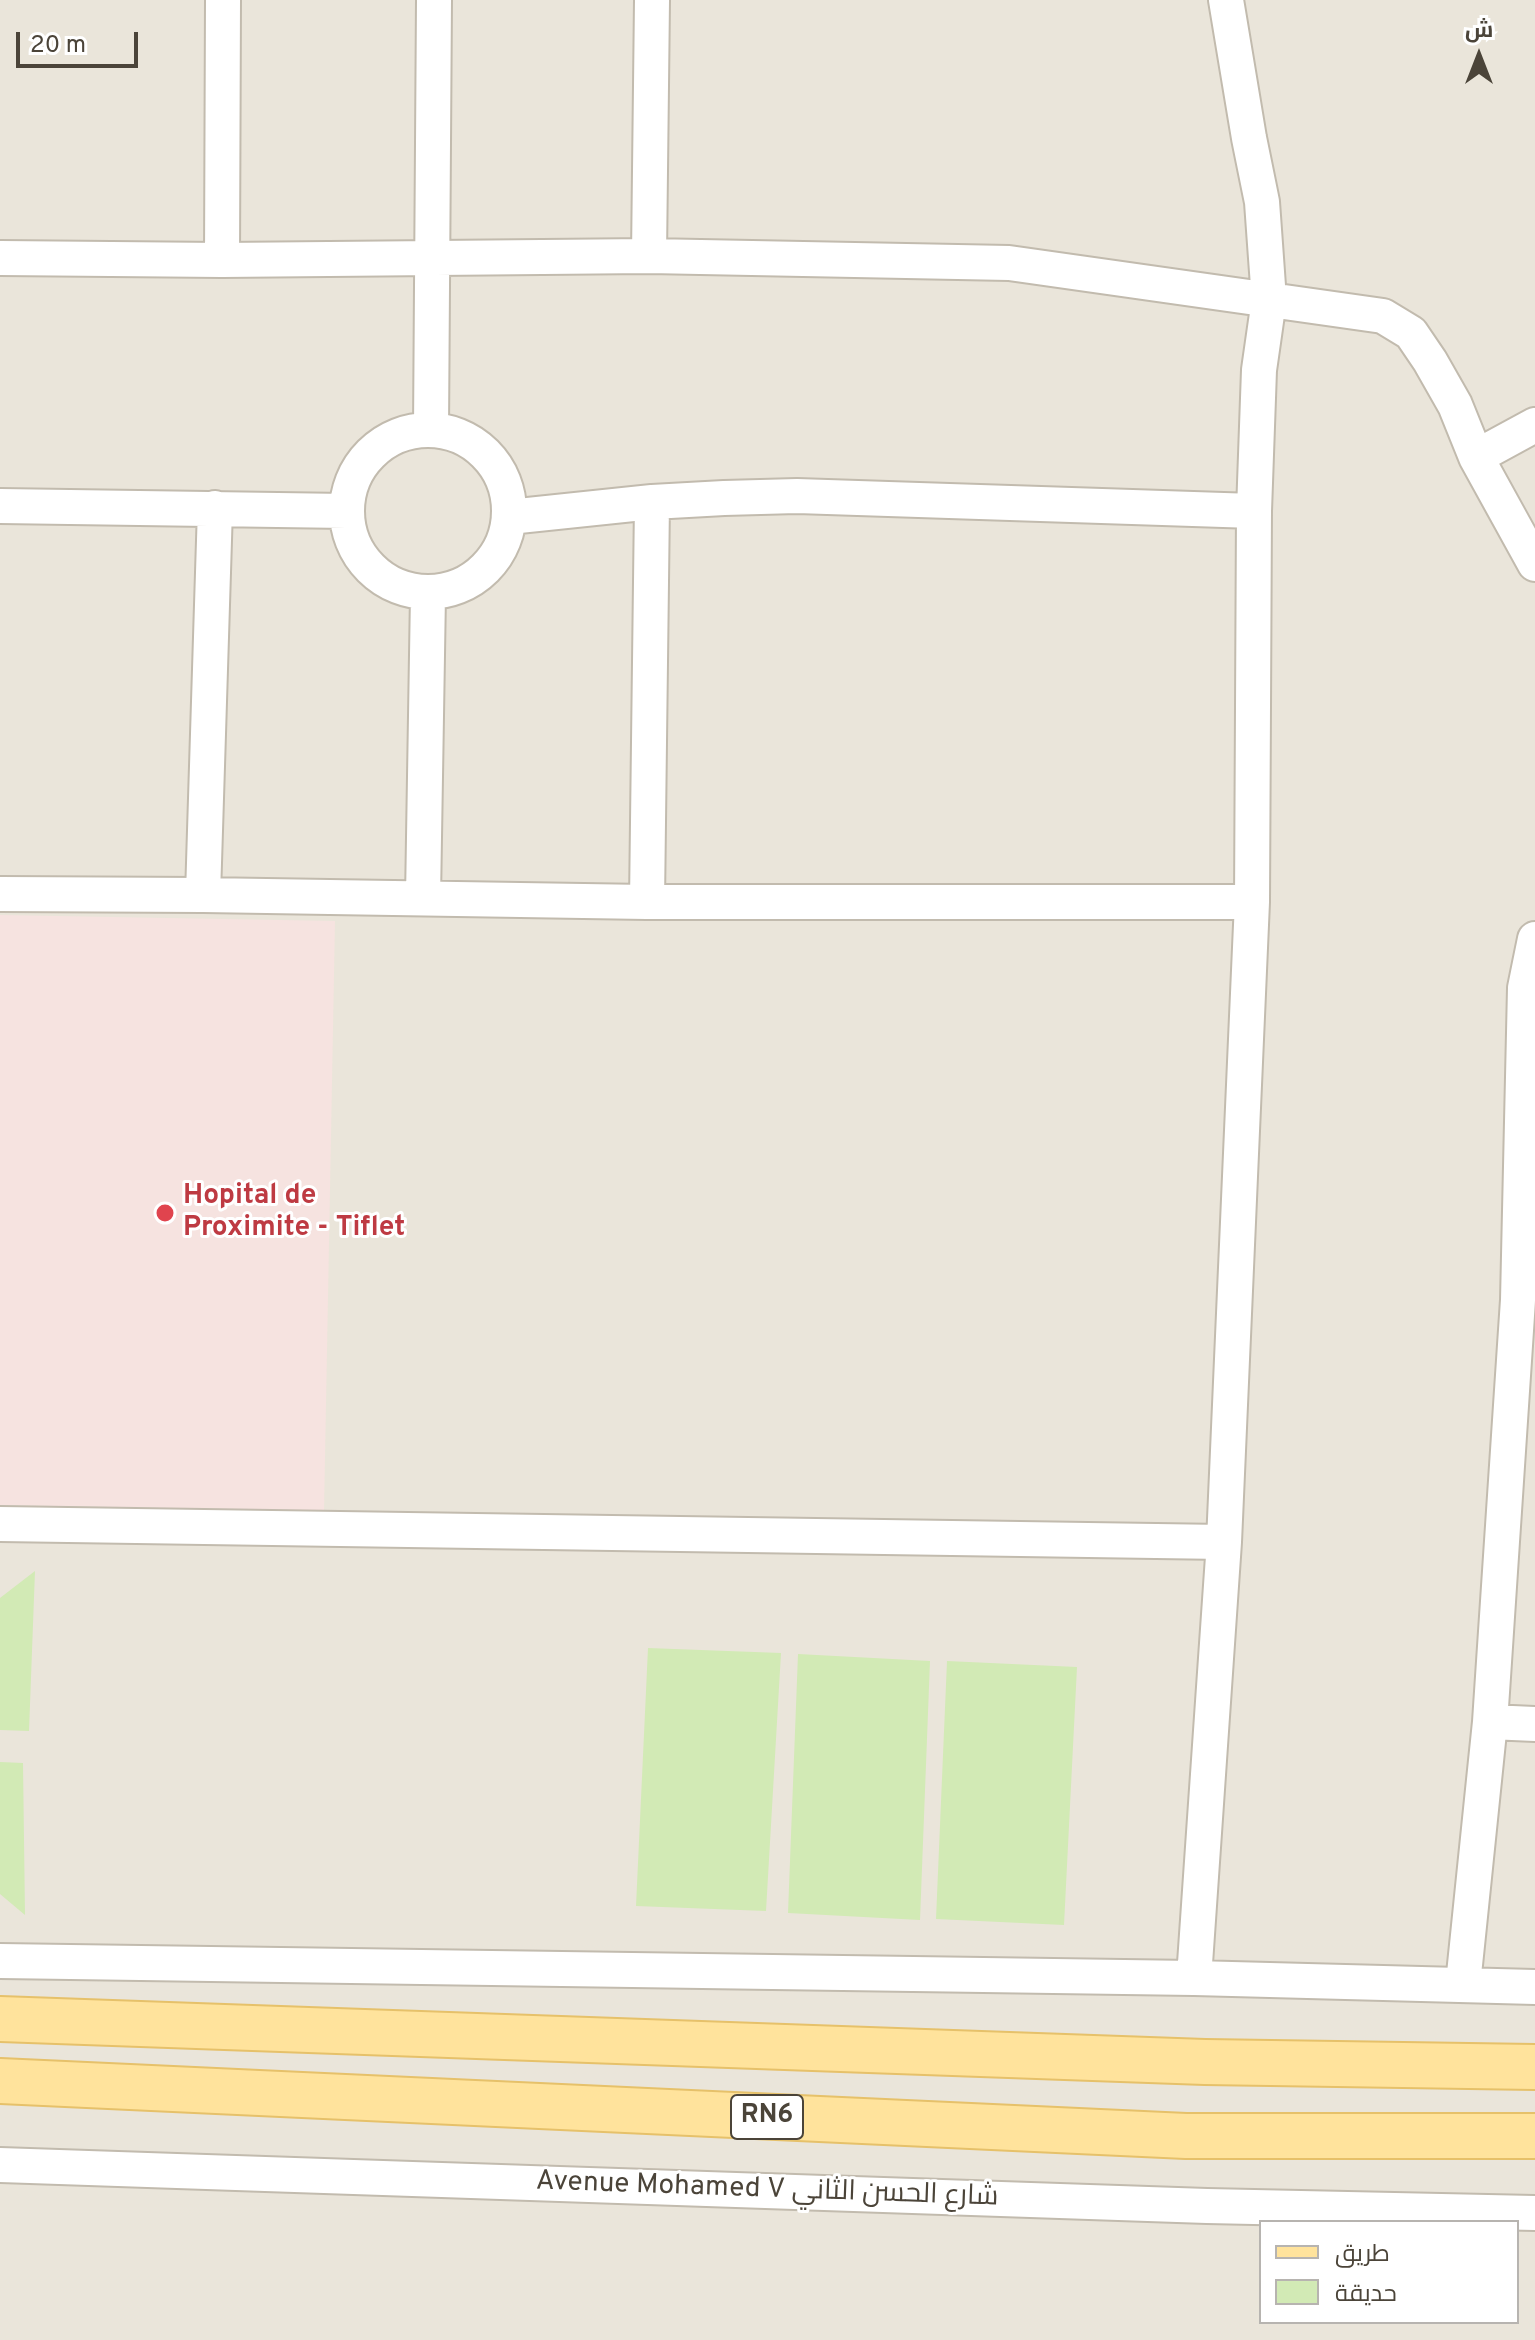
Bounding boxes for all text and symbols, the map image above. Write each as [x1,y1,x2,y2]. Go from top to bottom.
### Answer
scale bar [20,16,142,66]
north arrow [1439,16,1519,96]
text: ش [1465,18,1493,45]
text: 20 m [30,31,86,61]
place label: Hopital de Proximite - Tiflet [183,1180,405,1246]
marker: Hopital de Proximite - Tiflet [154,1202,176,1224]
road number: RN6 [731,2095,803,2139]
street label: Avenue Mohamed V شارع الحسن الثاني [535,2166,999,2216]
legend [1259,2220,1519,2324]
text: طريق [1335,2240,1390,2270]
text: حديقة [1335,2280,1397,2310]

